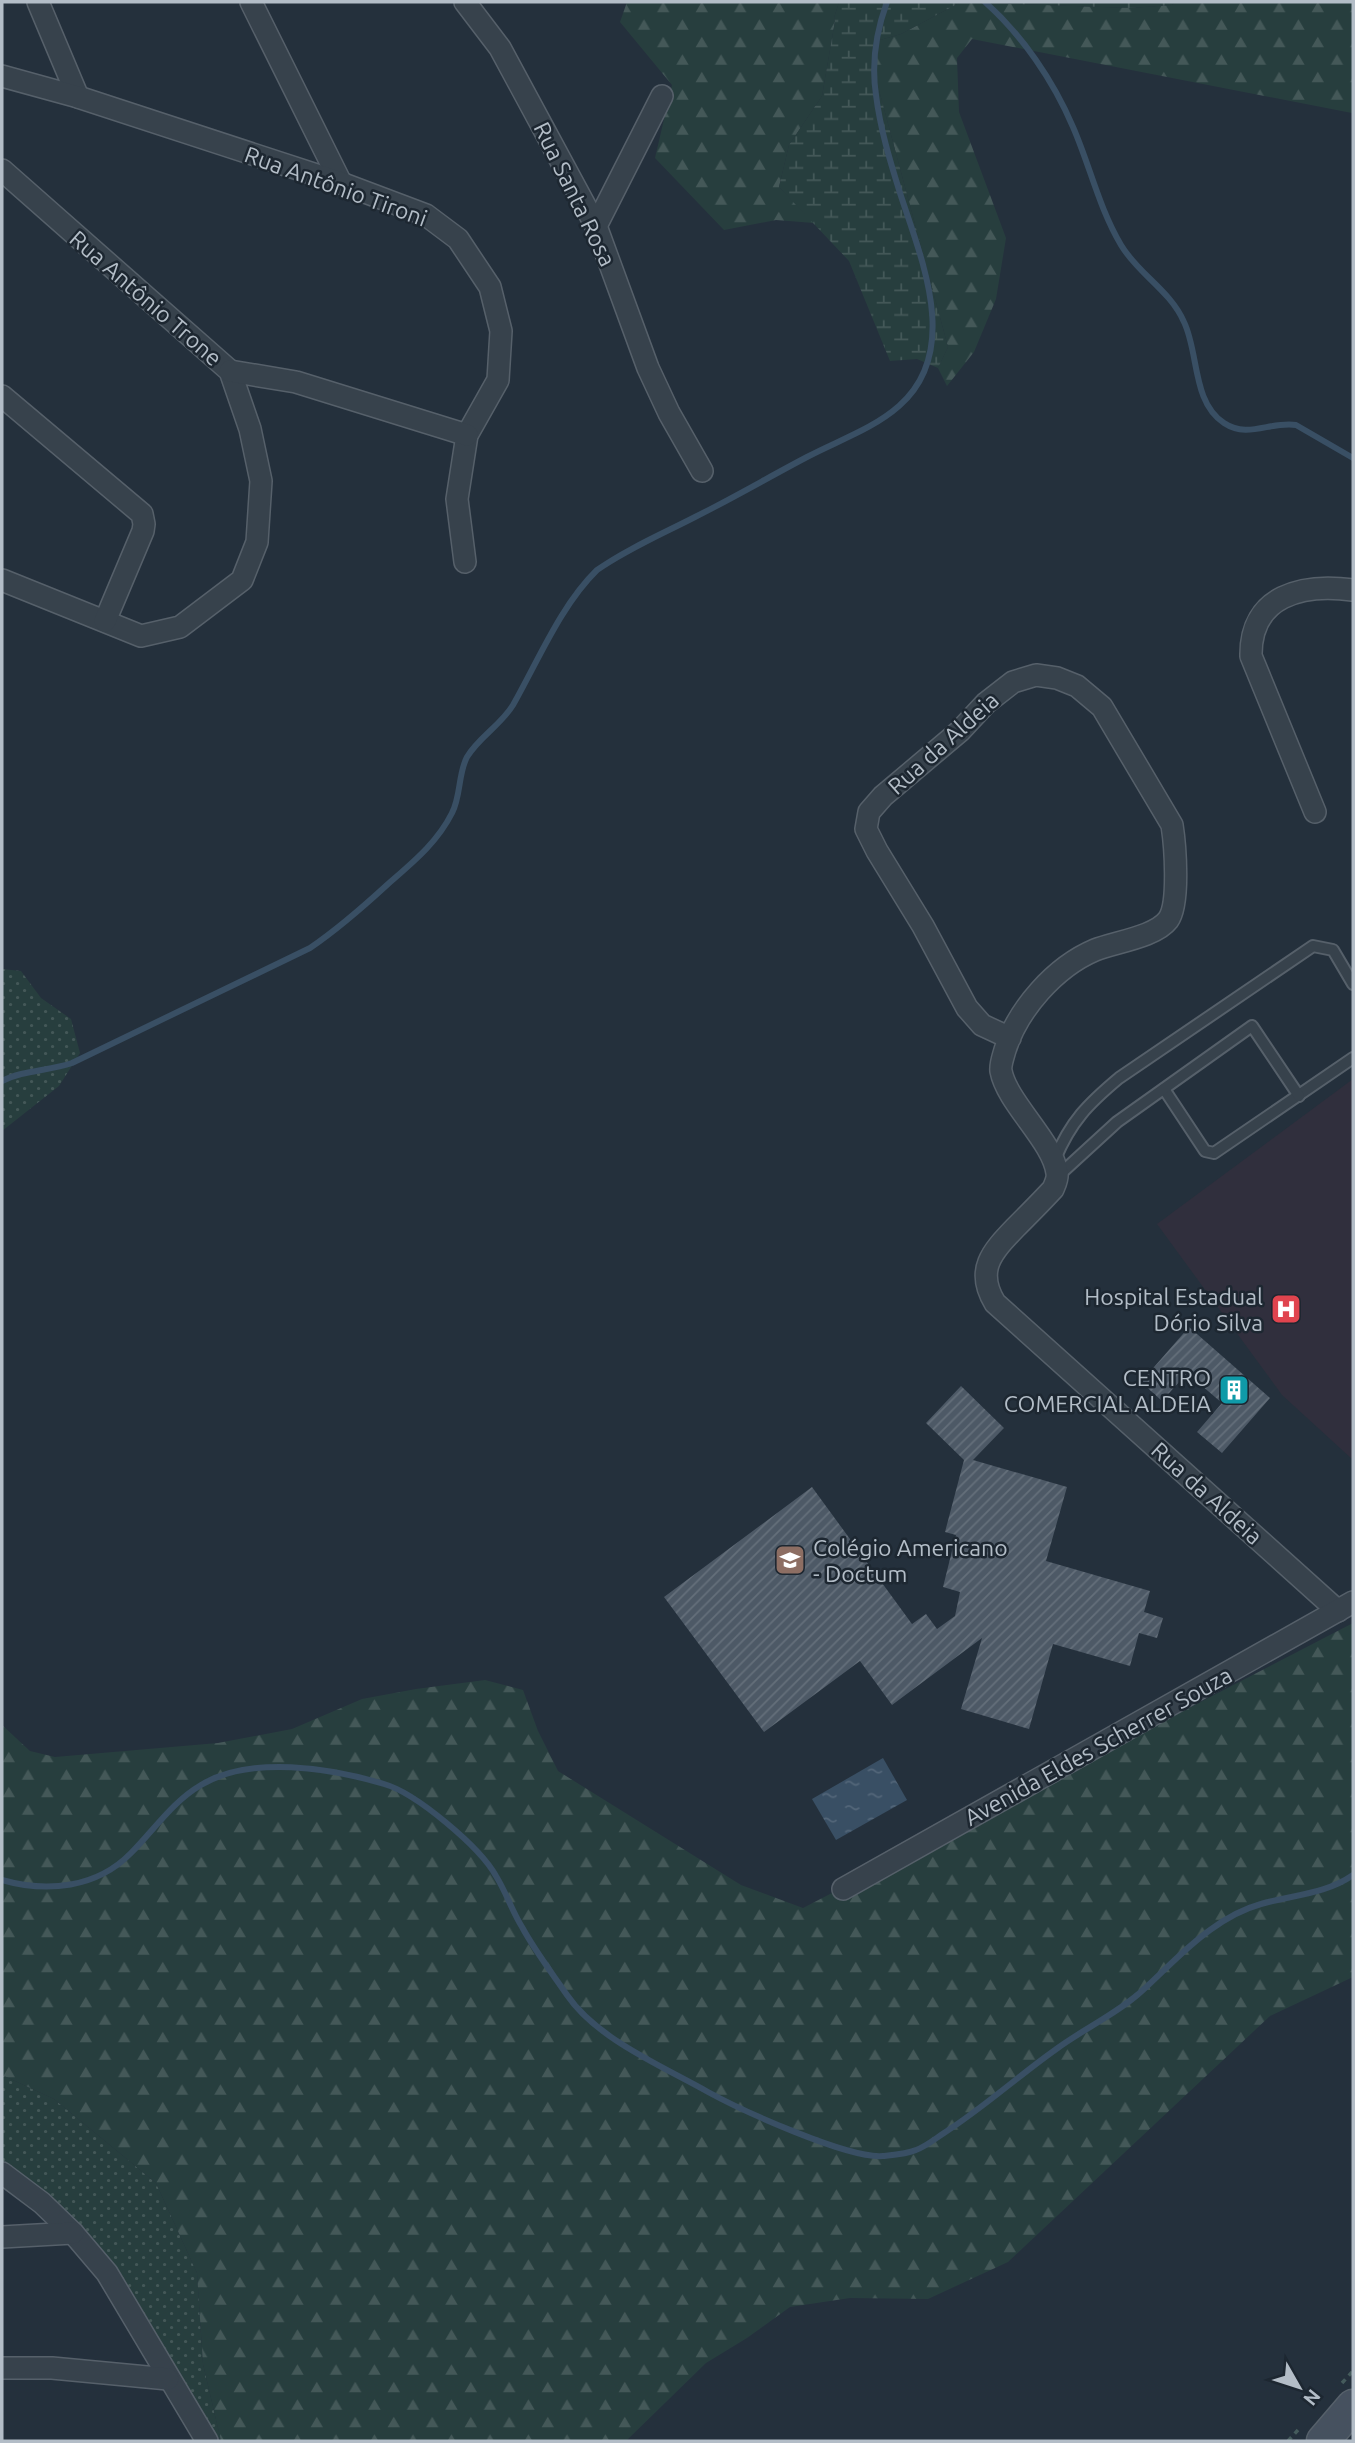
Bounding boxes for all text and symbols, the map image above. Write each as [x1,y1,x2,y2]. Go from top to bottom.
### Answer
street label: Rua Santa Rosa [529,118,621,270]
street label: Rua Antônio Tironi [241,141,431,231]
street label: Rua Antônio Trone [65,225,227,371]
street label: Rua da Aldeia [883,687,1003,799]
place label: Hospital Estadual Dório Silva [1084,1284,1263,1335]
hospital icon: Hospital Estadual Dório Silva [1269,1292,1303,1326]
place label: CENTRO COMERCIAL ALDEIA [1004,1365,1211,1416]
building icon: CENTRO COMERCIAL ALDEIA [1217,1373,1251,1407]
street label: Rua da Aldeia [1147,1437,1267,1549]
place label: Colégio Americano - Doctum [813,1535,1008,1586]
school or university icon: Colégio Americano - Doctum [773,1543,807,1577]
street label: Avenida Eldes Scherrer Souza [960,1662,1236,1830]
north arrow [1264,2352,1334,2422]
text: N [1299,2385,1325,2410]

